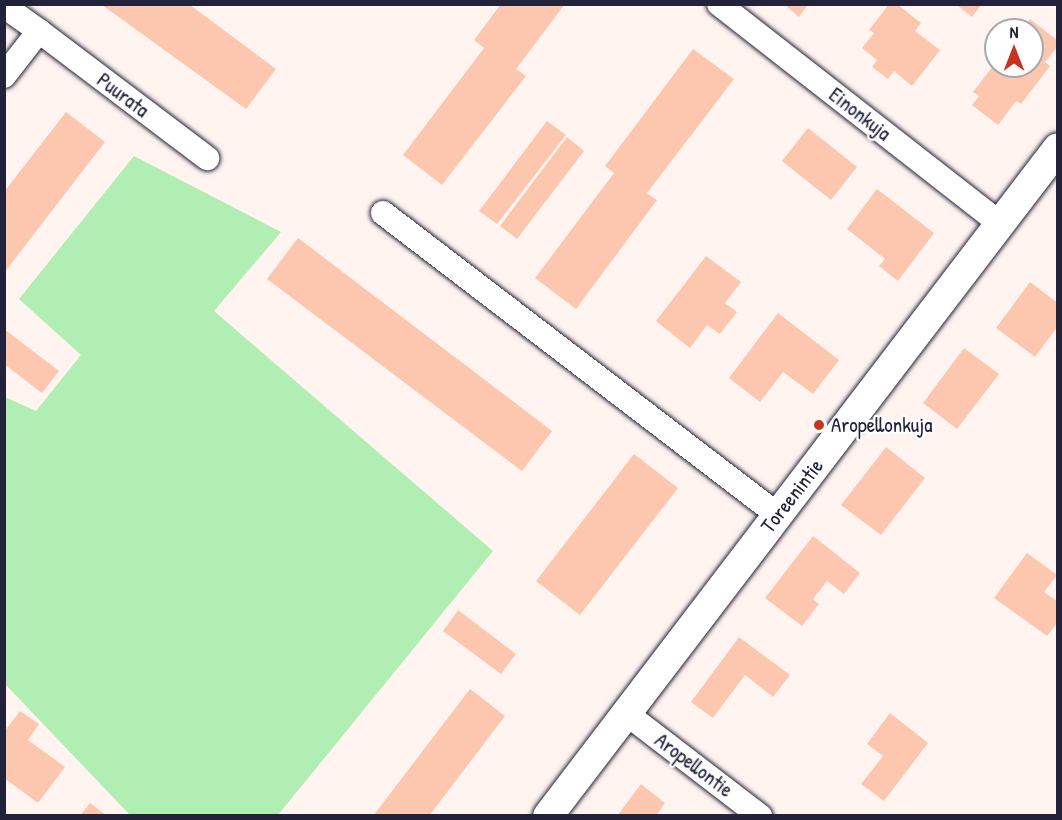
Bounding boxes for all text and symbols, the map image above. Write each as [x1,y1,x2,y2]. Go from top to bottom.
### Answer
north arrow [984,18,1044,78]
text: N [1010,21,1018,43]
street label: Puurata [92,67,154,123]
street label: Einonkuja [824,82,896,146]
place label: Aropellonkuja [831,412,932,438]
marker: Aropellonkuja [812,418,826,432]
street label: Toreenintie [755,454,829,538]
street label: Aropellontie [650,727,738,803]

